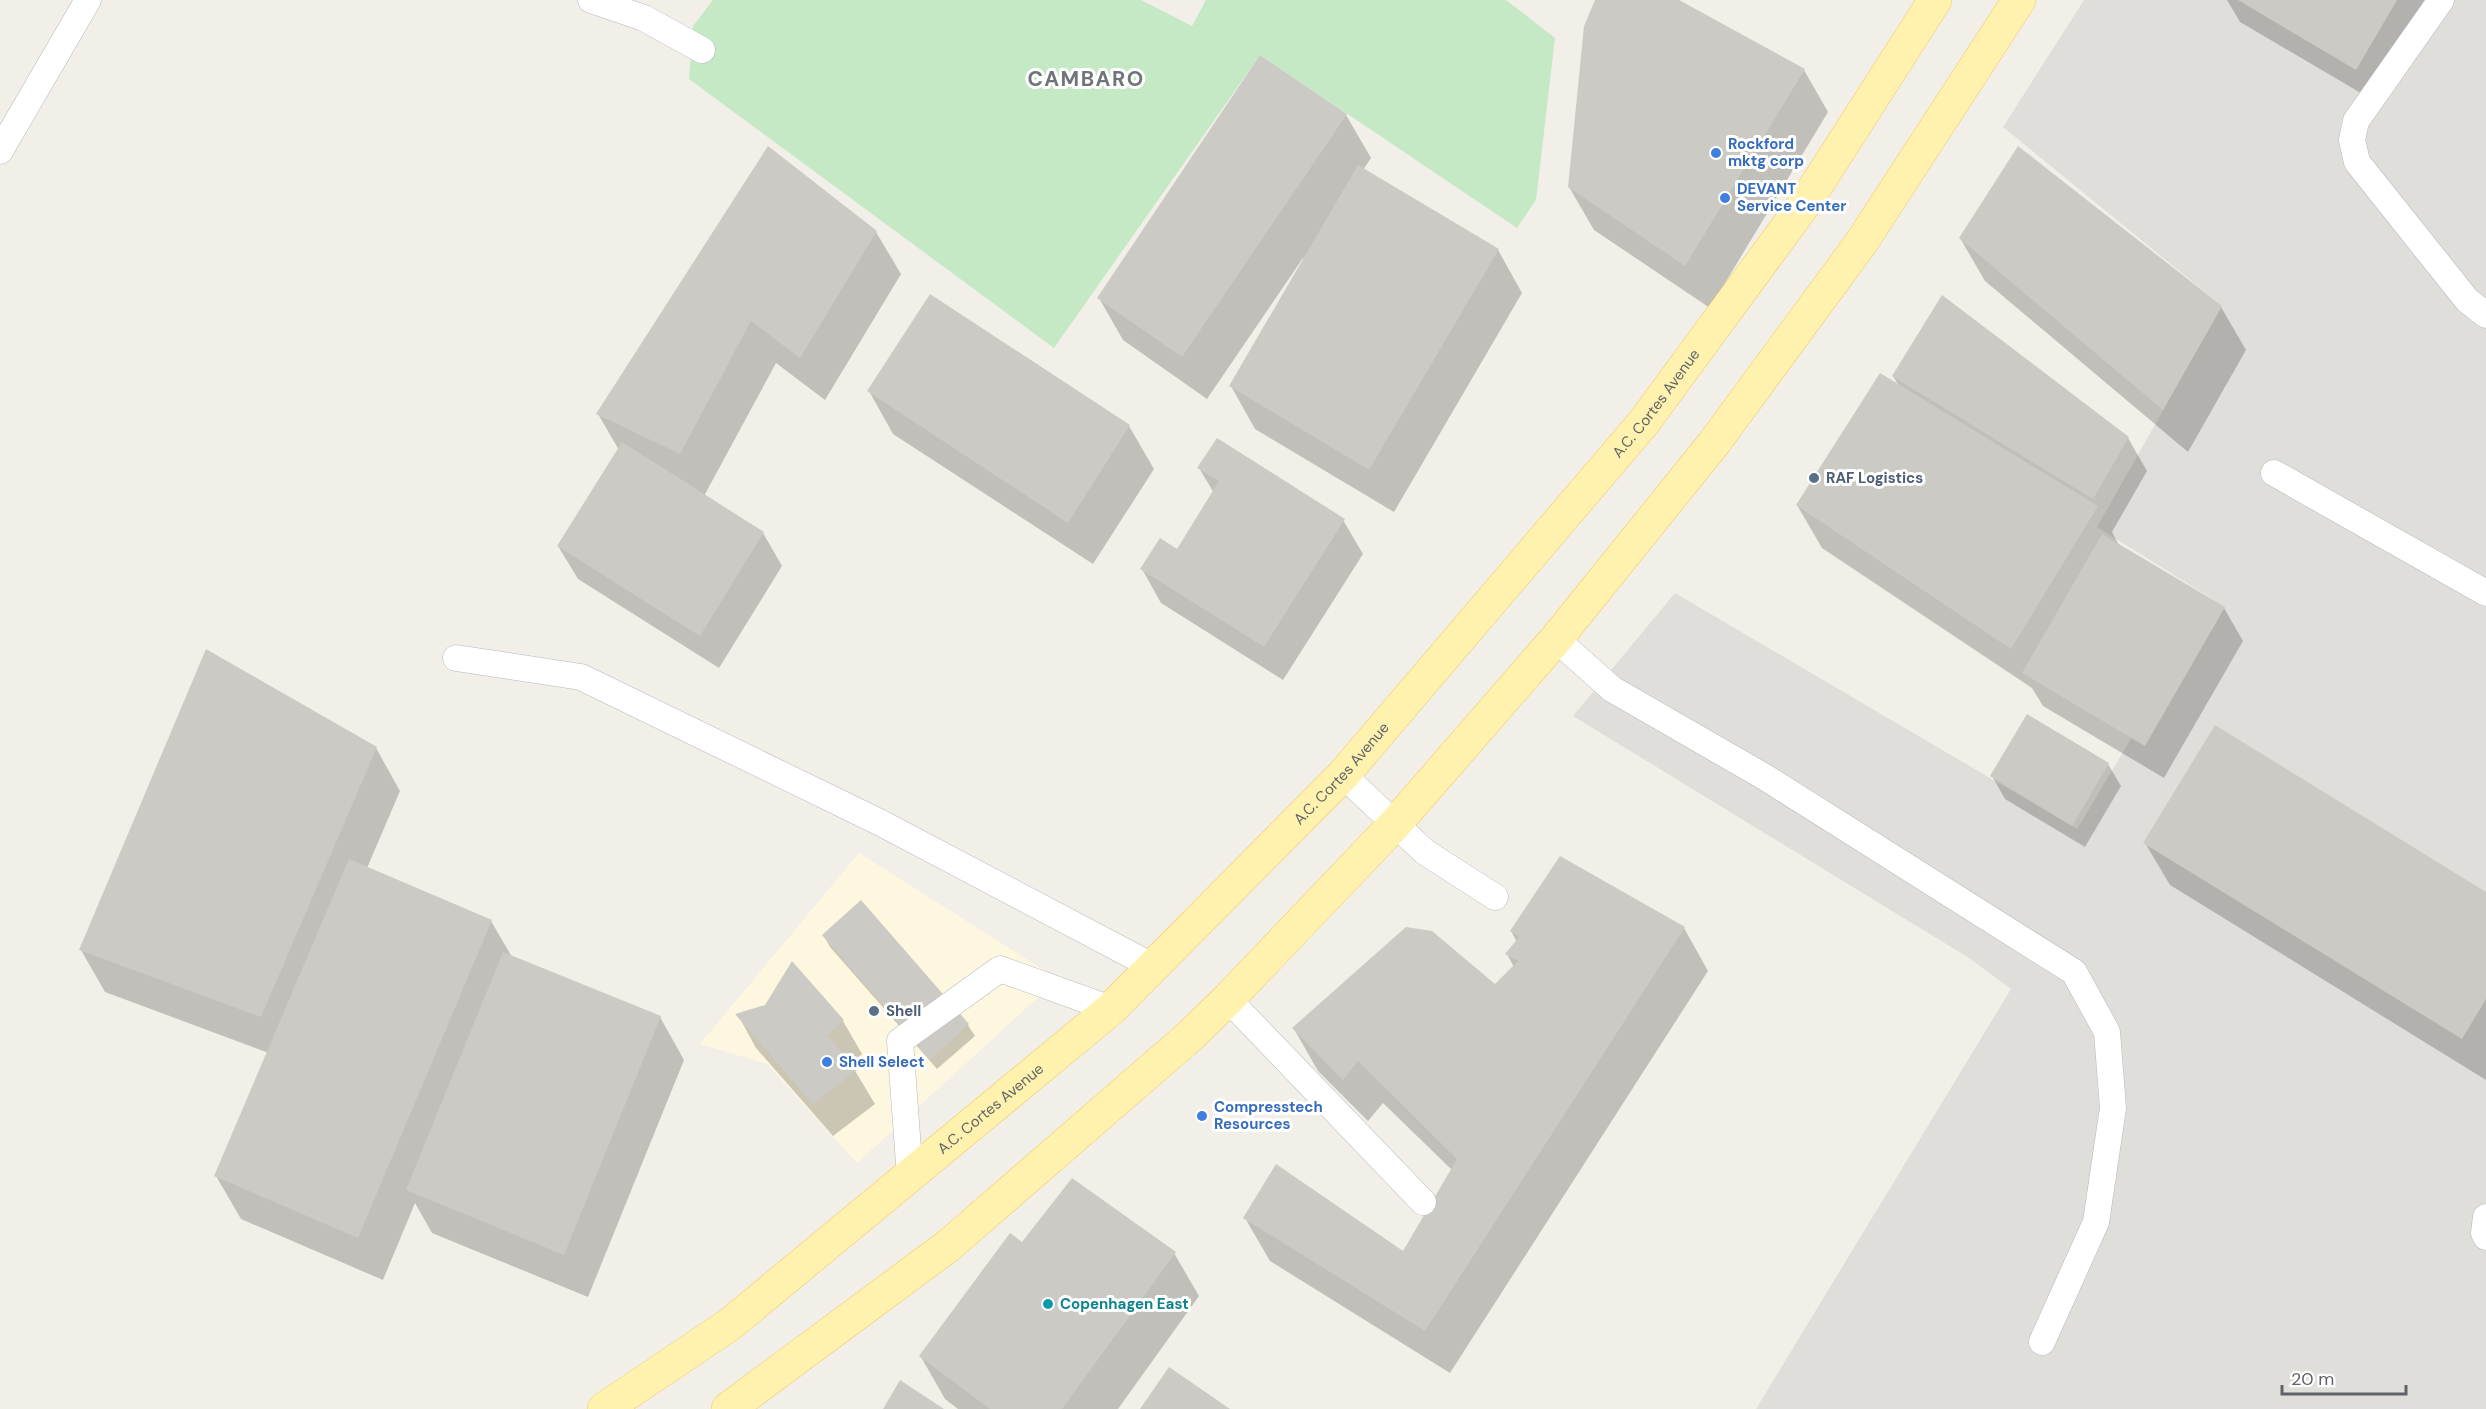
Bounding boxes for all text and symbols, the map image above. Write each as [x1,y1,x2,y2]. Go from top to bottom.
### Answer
district label: CAMBARO [1027,65,1145,93]
place label: Rockford mktg corp [1728,134,1804,171]
marker: Rockford mktg corp [1709,146,1723,160]
place label: DEVANT Service Center [1737,179,1846,216]
marker: DEVANT Service Center [1718,191,1732,205]
street label: A.C. Cortes Avenue [1608,345,1704,462]
place label: RAF Logistics [1826,468,1923,488]
marker: RAF Logistics [1807,471,1821,485]
street label: A.C. Cortes Avenue [1289,718,1394,829]
place label: Shell [886,1001,921,1021]
marker: Shell [867,1004,881,1018]
place label: Shell Select [839,1052,925,1072]
marker: Shell Select [820,1055,834,1069]
street label: A.C. Cortes Avenue [933,1059,1048,1159]
place label: Compresstech Resources [1214,1097,1323,1134]
marker: Compresstech Resources [1195,1109,1209,1123]
place label: Copenhagen East [1060,1294,1189,1314]
marker: Copenhagen East [1041,1297,1055,1311]
scale bar [2282,1358,2406,1396]
text: 20 m [2291,1367,2334,1391]

